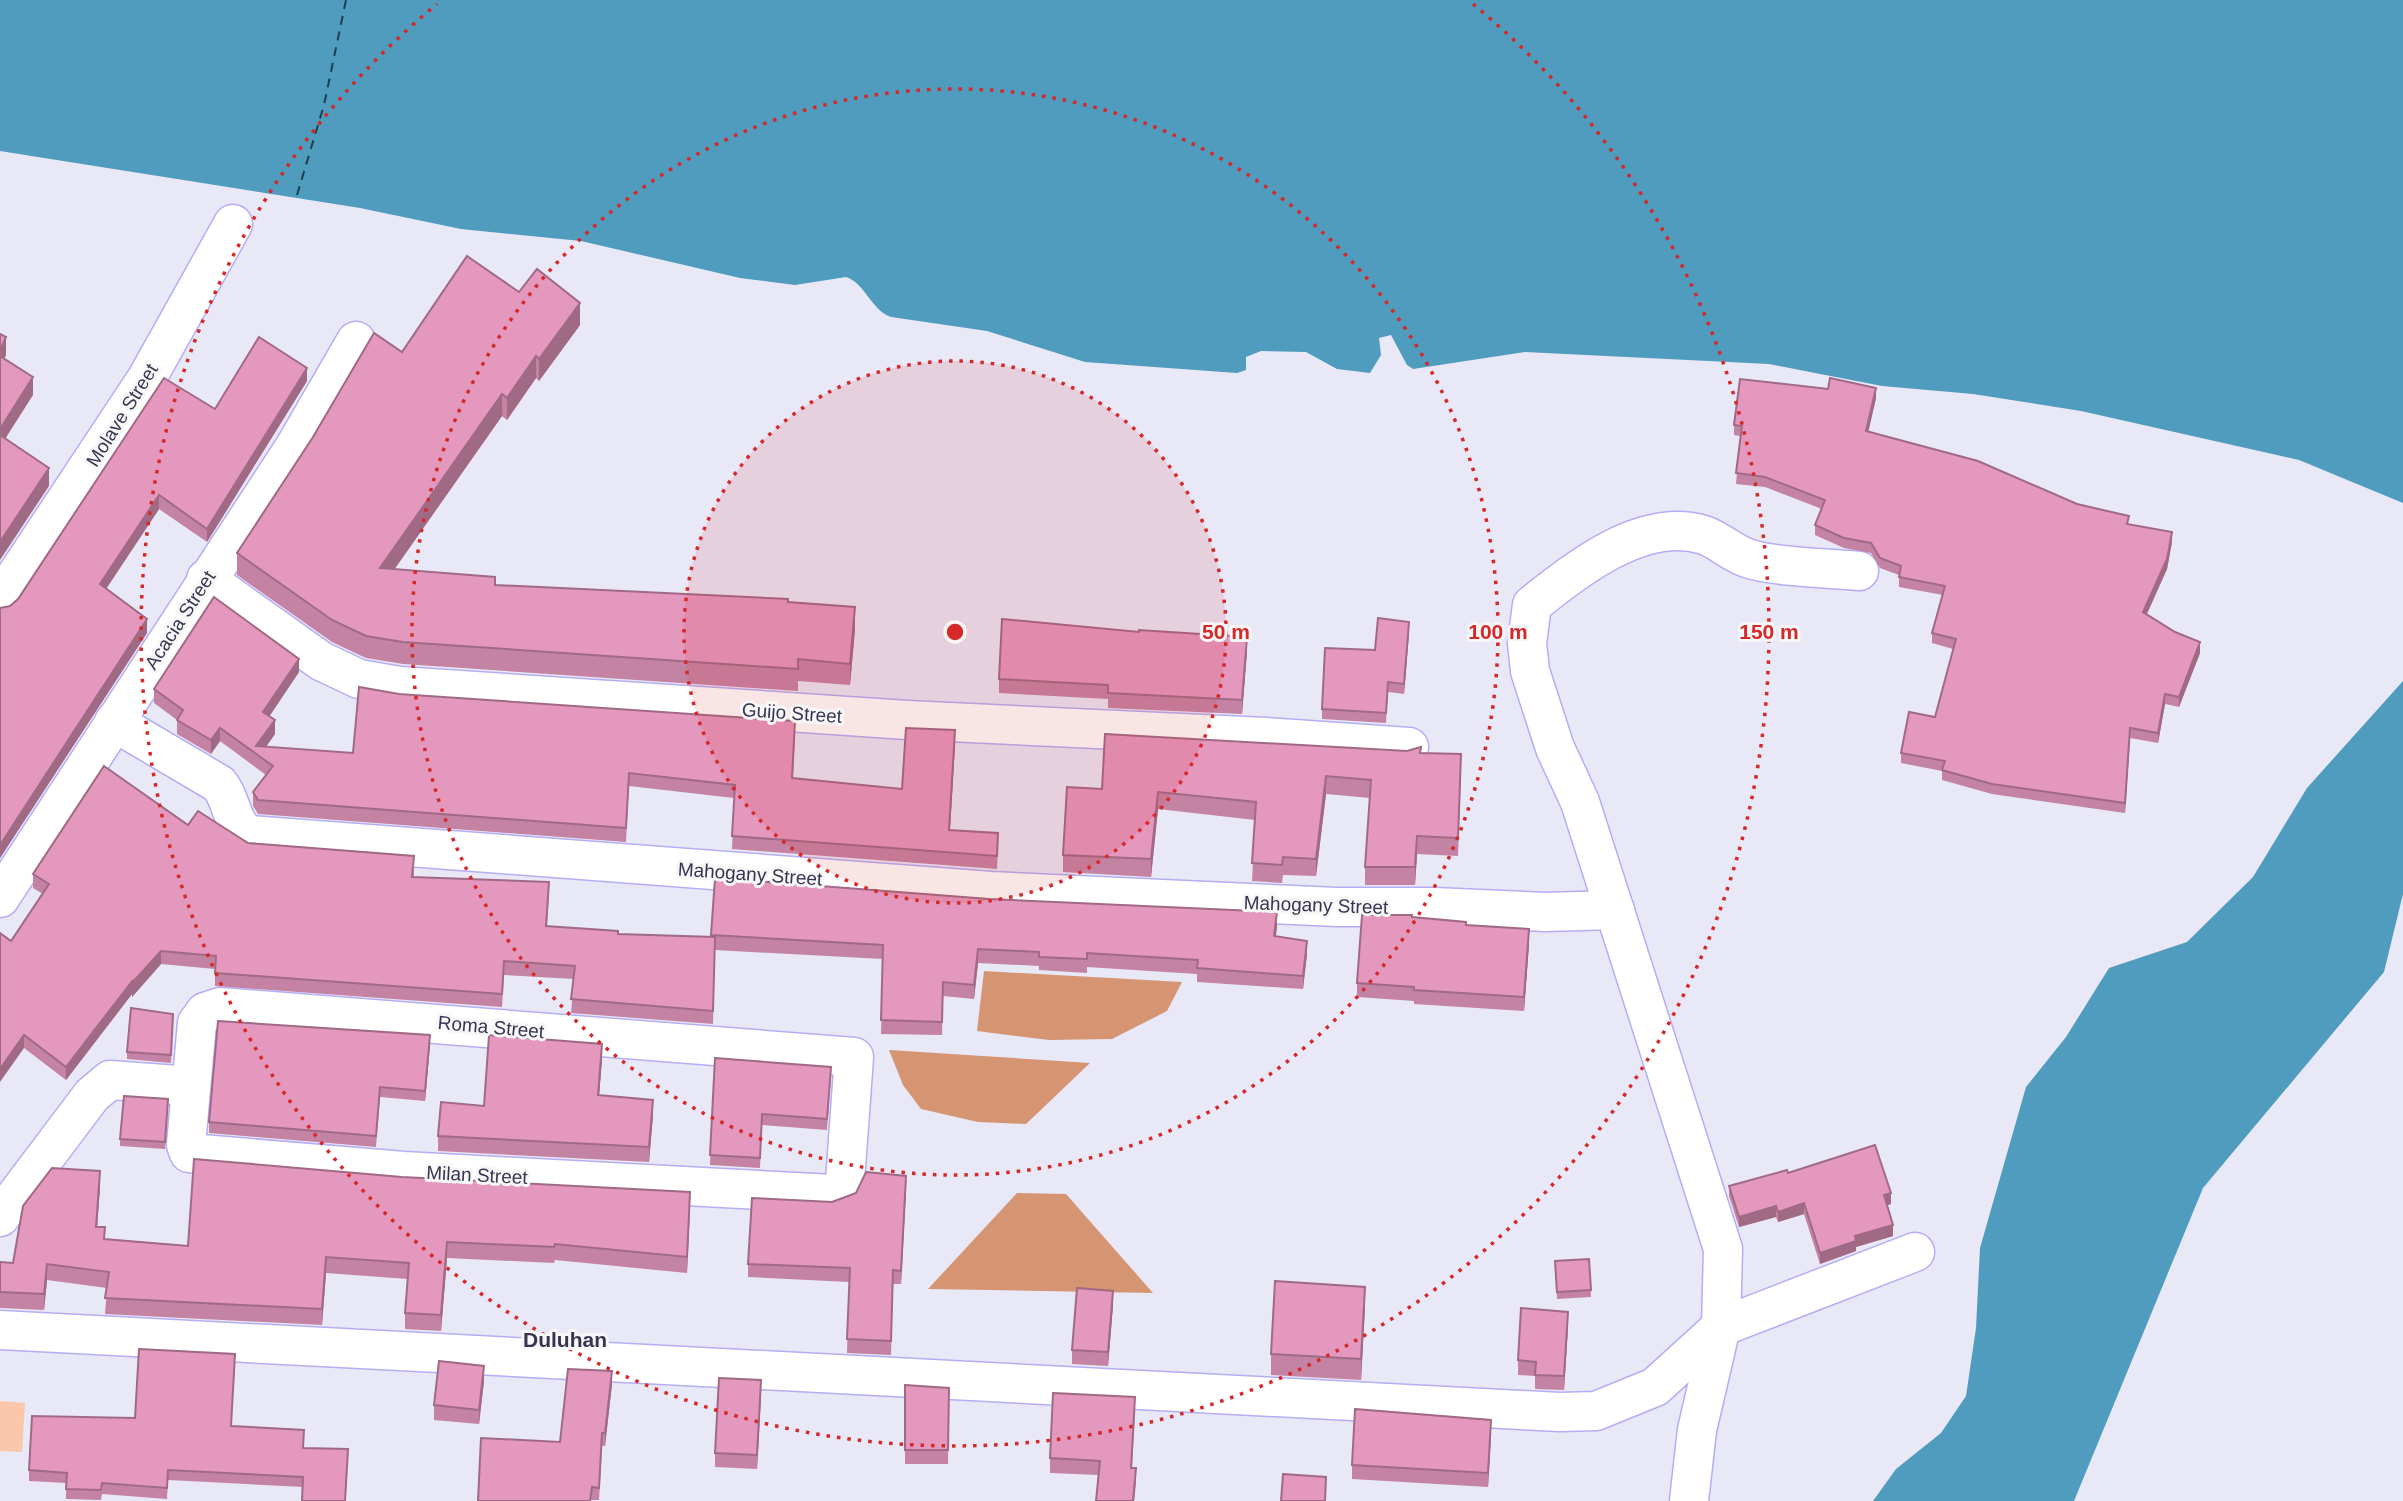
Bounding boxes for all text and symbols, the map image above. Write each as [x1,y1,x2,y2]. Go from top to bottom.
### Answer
street label: Molave Street [82,359,162,470]
street label: Acacia Street [140,566,220,673]
centre of rings [943,620,967,644]
text: 50 m [1202,620,1250,643]
text: 100 m [1468,620,1528,643]
text: 150 m [1739,620,1799,643]
street label: Guijo Street [741,699,843,727]
street label: Mahogany Street [677,858,824,890]
street label: Mahogany Street [1243,892,1389,918]
street label: Roma Street [437,1012,546,1042]
street label: Milan Street [426,1162,529,1188]
district label: Duluhan [523,1328,607,1351]

